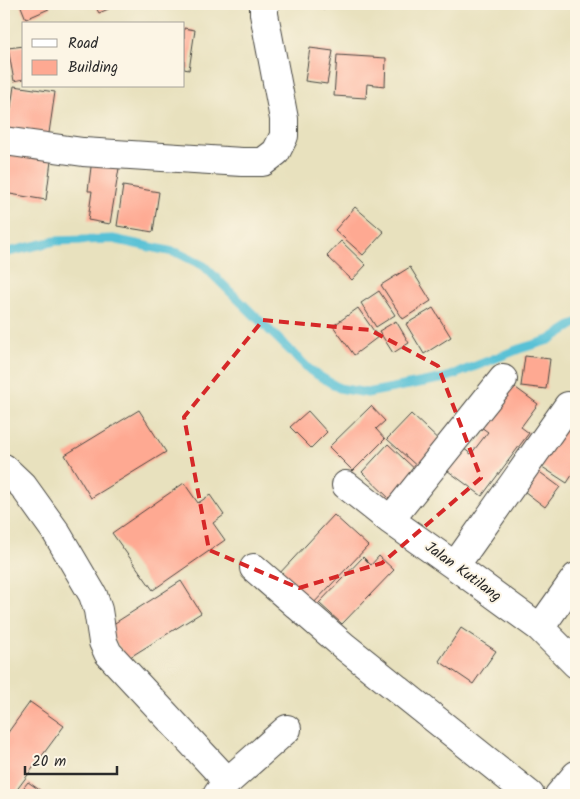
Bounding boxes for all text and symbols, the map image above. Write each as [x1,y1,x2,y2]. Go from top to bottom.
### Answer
legend [22,22,185,88]
text: Road [68,32,99,56]
text: Building [68,56,118,80]
street label: Jalan Kutilang [420,536,506,608]
scale bar [25,744,118,776]
text: 20 m [32,750,66,774]

